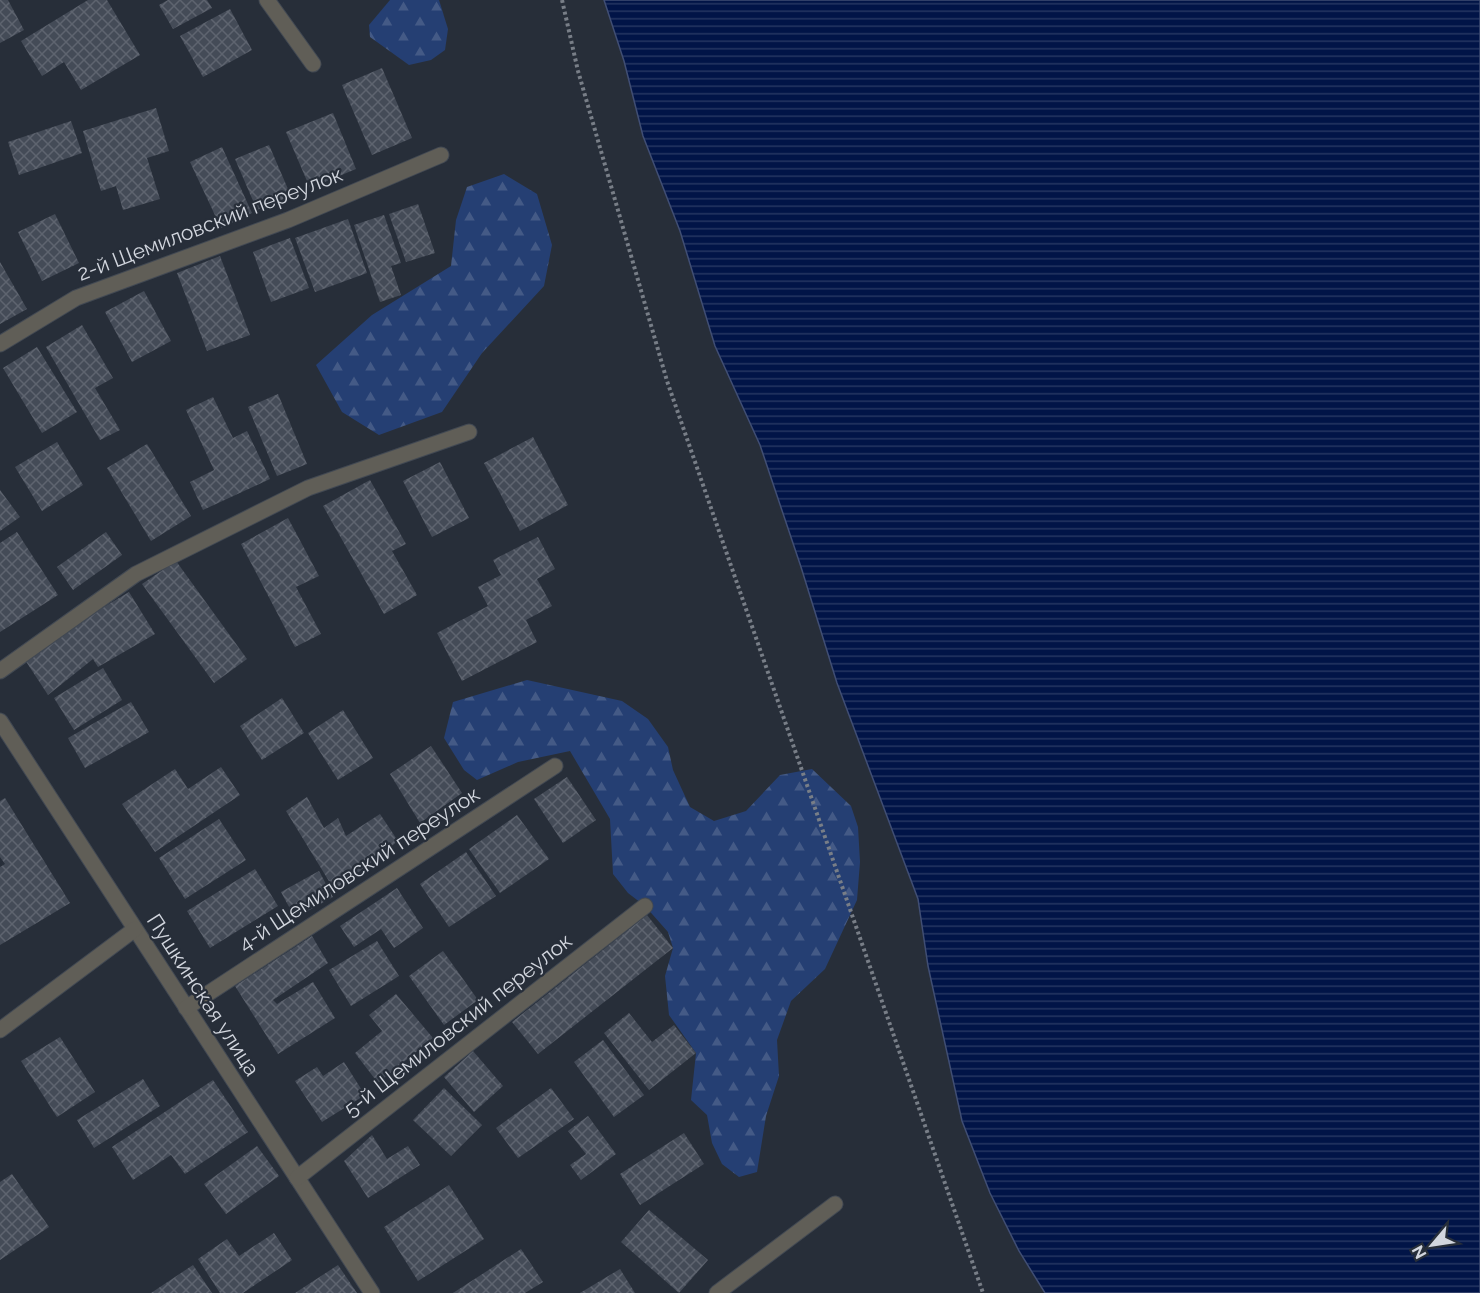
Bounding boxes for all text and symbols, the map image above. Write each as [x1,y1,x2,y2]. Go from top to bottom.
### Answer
street label: 2-й Щемиловский переулок [74,161,346,286]
street label: 4-й Щемиловский переулок [233,781,484,956]
street label: Пушкинская улица [142,909,265,1080]
street label: 5-й Щемиловский переулок [339,928,577,1121]
north arrow [1402,1215,1462,1275]
text: N [1408,1242,1431,1262]

